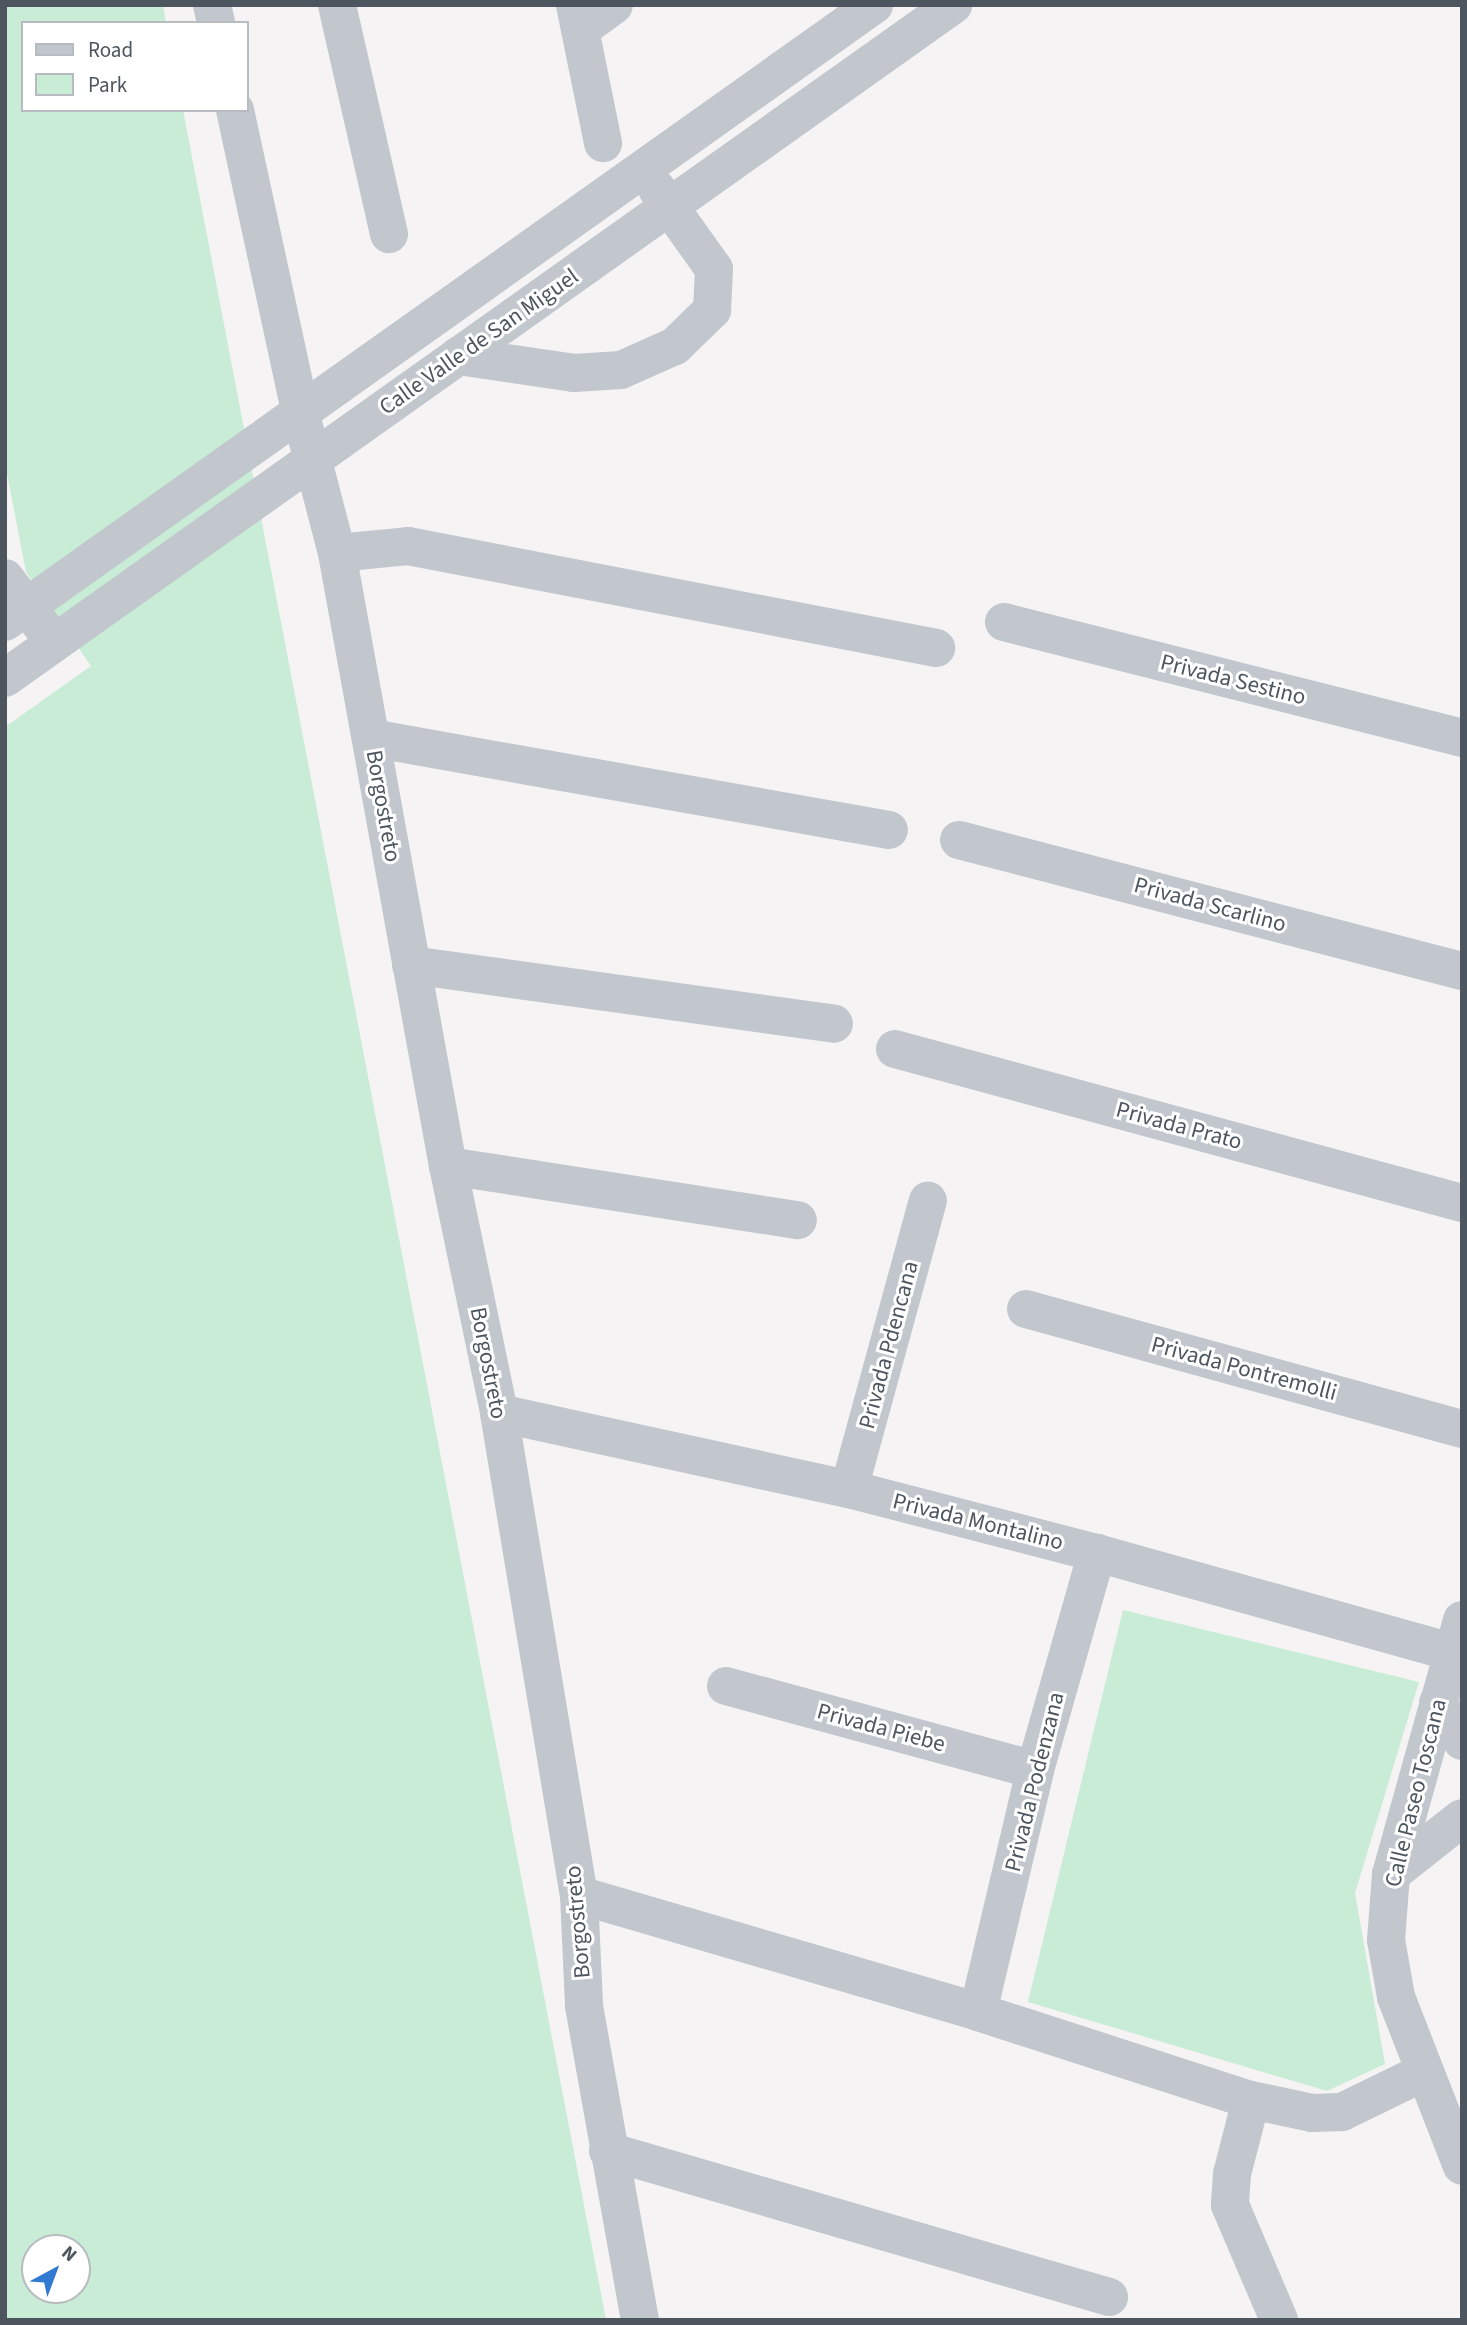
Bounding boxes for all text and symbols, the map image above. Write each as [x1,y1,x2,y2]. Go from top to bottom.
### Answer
legend [21,21,248,112]
text: Road [88,35,133,65]
text: Park [88,70,127,100]
street label: Calle Valle de San Miguel [374,263,584,421]
street label: Privada Sestino [1157,649,1309,711]
street label: Borgostreto [360,748,406,864]
street label: Privada Scarlino [1131,871,1289,939]
street label: Privada Prato [1113,1096,1245,1156]
street label: Privada Pdencana [853,1258,925,1432]
street label: Borgostreto [464,1305,512,1421]
street label: Privada Pontremolli [1148,1331,1340,1407]
street label: Privada Montalino [890,1487,1066,1557]
street label: Privada Podenzana [999,1689,1071,1875]
street label: Calle Paseo Toscana [1379,1696,1453,1890]
street label: Privada Piebe [814,1698,948,1758]
street label: Borgostreto [559,1864,597,1980]
north arrow [21,2234,91,2304]
text: N [55,2240,82,2269]

